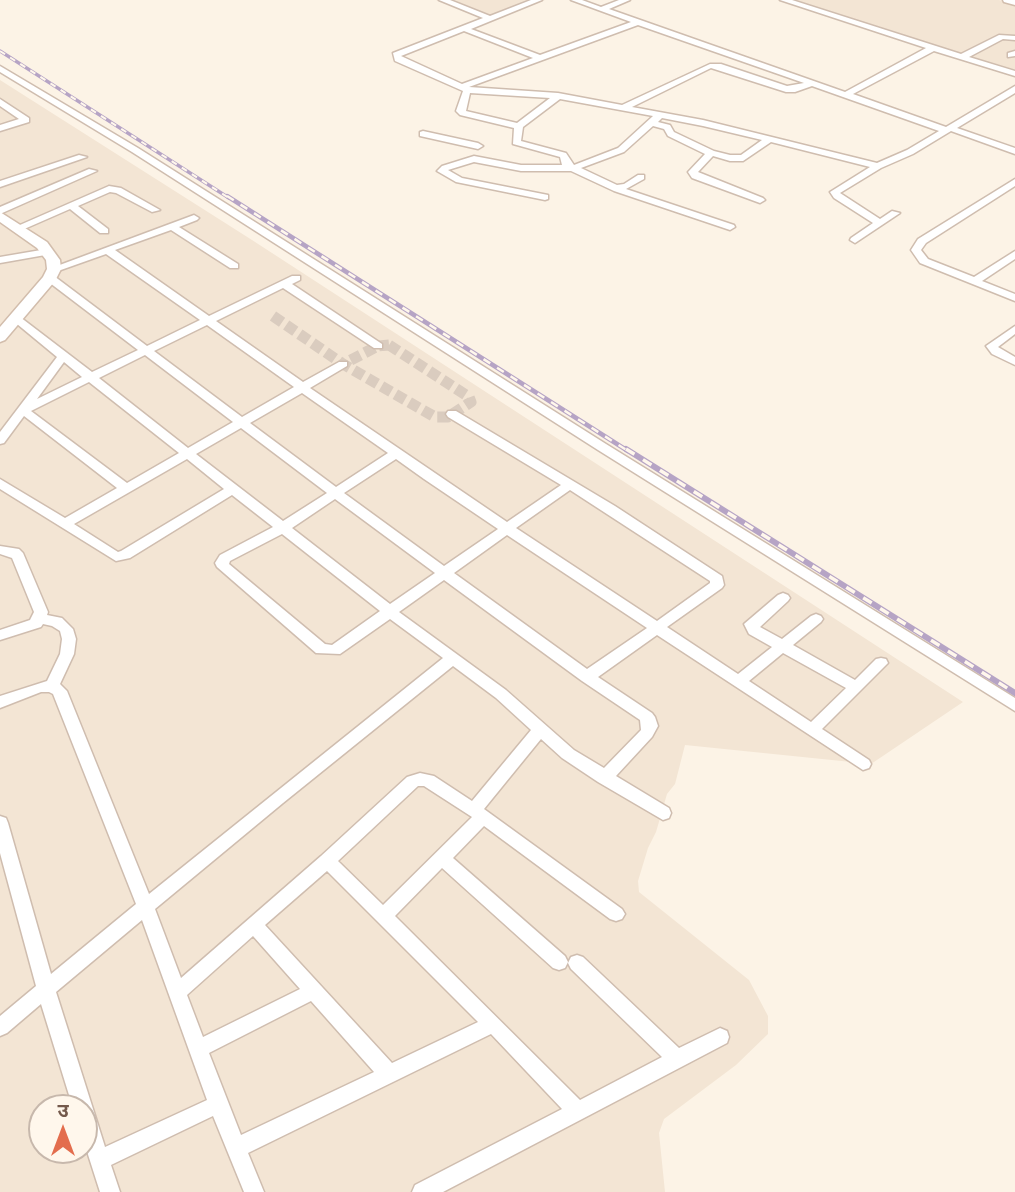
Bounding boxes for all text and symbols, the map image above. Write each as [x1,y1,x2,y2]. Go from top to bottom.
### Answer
north arrow [28,1094,98,1164]
text: उ [57,1098,69,1122]

